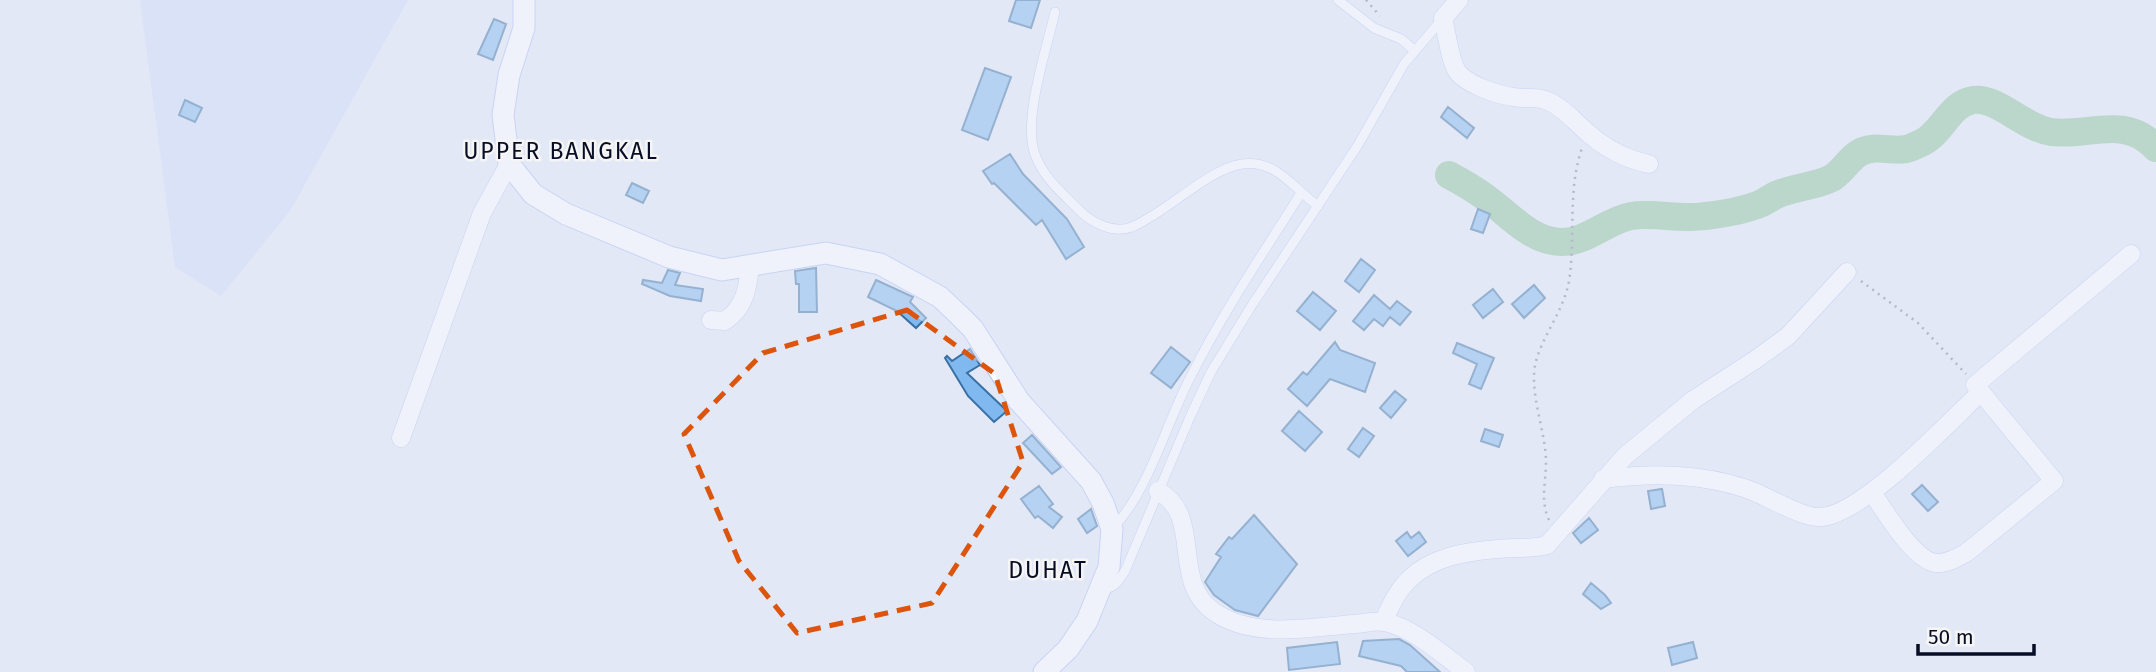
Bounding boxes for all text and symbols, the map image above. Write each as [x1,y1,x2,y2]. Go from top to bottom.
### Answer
district label: UPPER BANGKAL [463,137,659,165]
district label: DUHAT [1008,556,1088,584]
scale bar [1918,612,2034,656]
text: 50 m [1928,624,1974,650]

